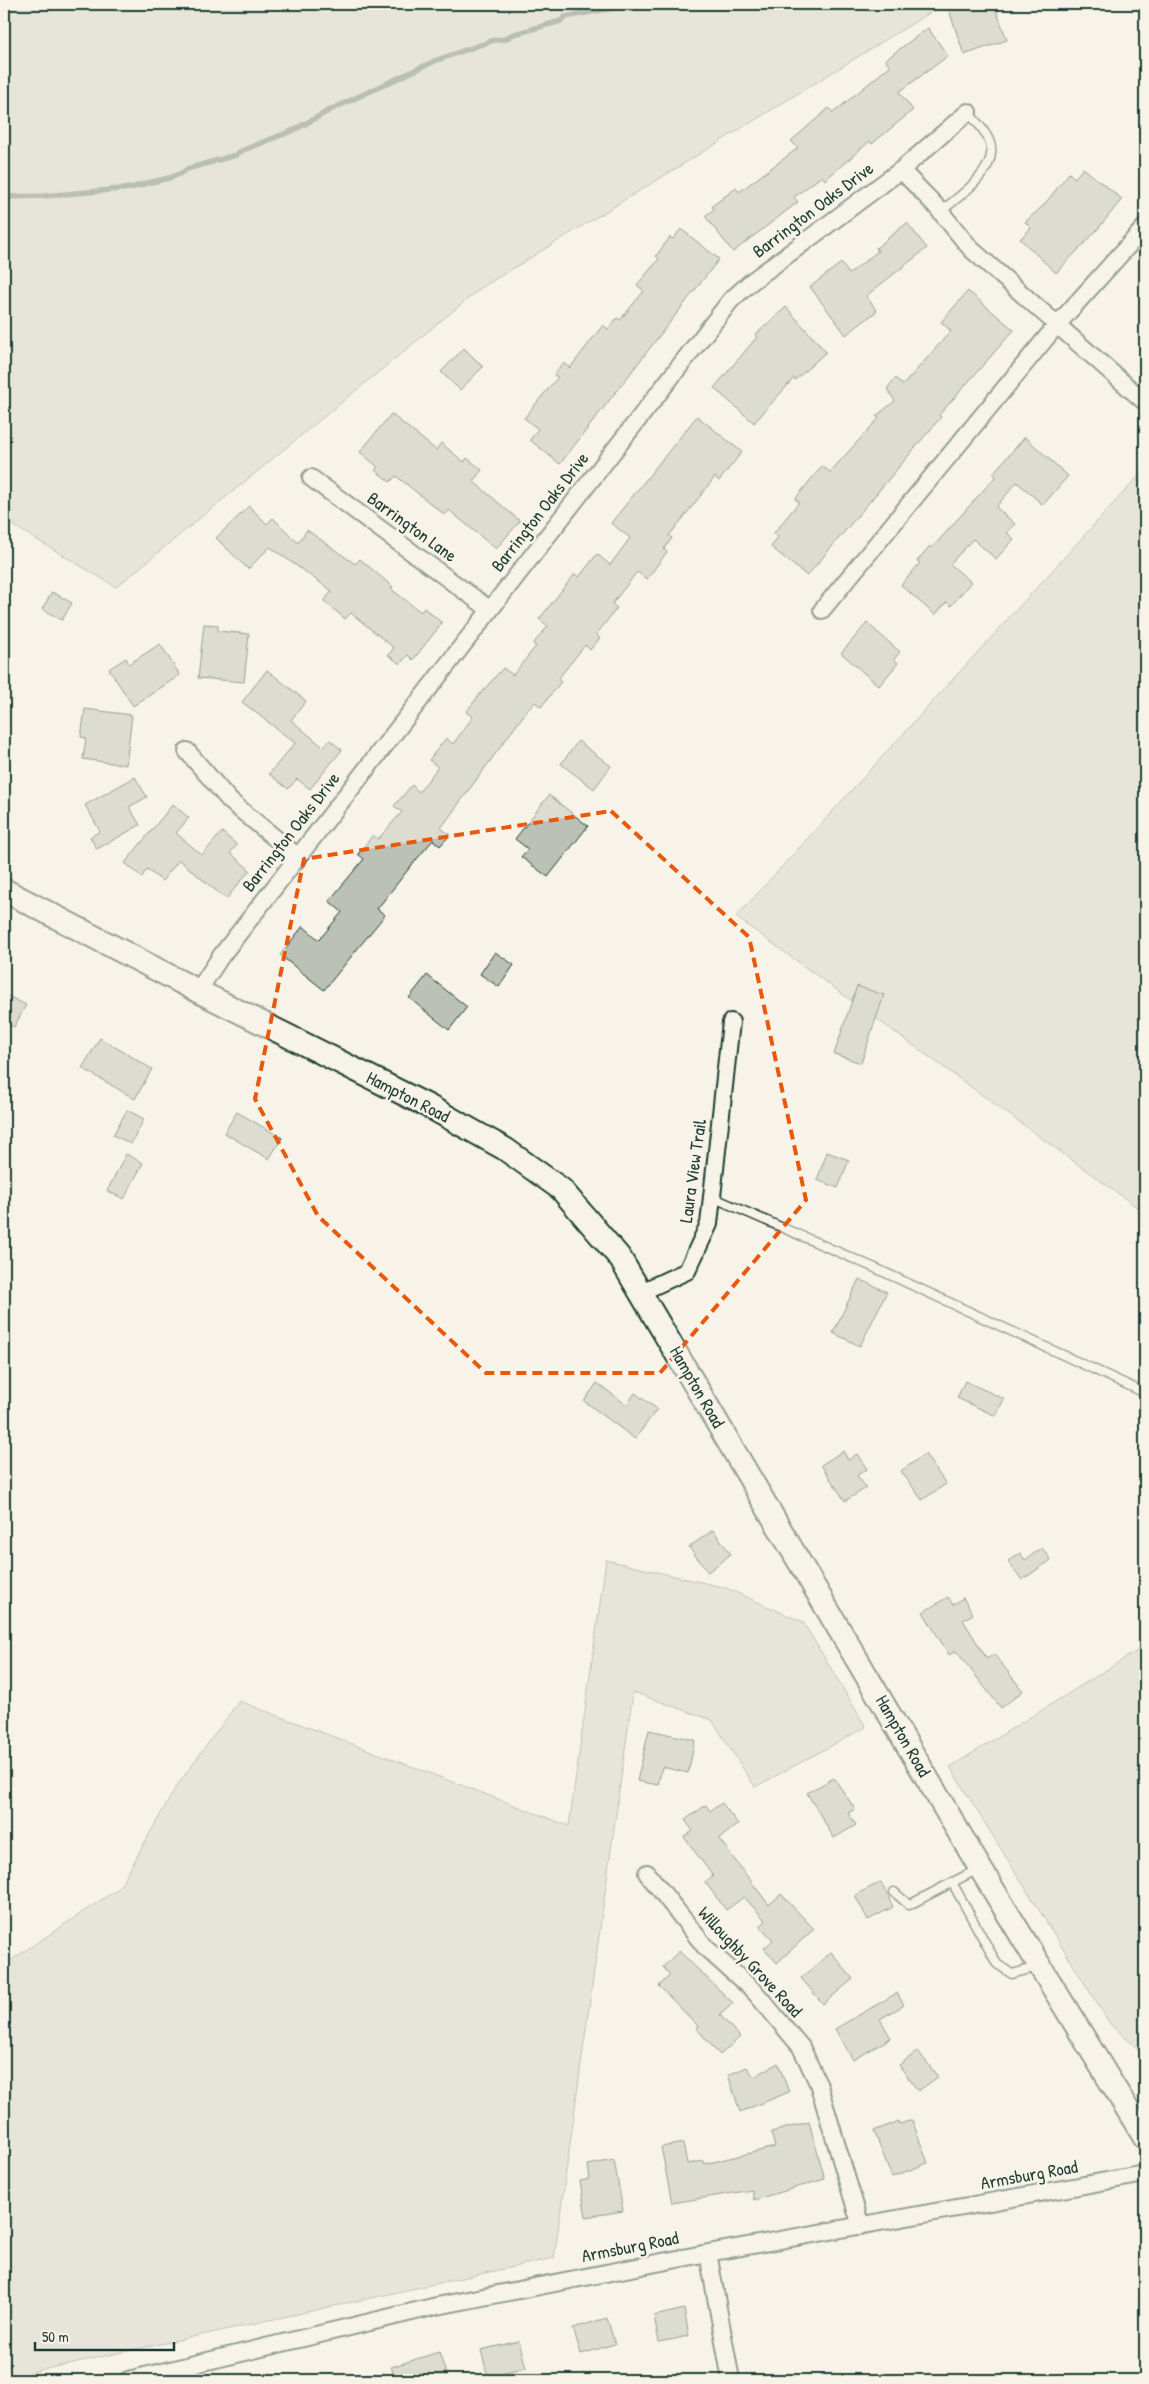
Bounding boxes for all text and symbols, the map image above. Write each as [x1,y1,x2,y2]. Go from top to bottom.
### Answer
street label: Barrington Oaks Drive [747,156,878,263]
street label: Barrington Oaks Drive [485,447,594,577]
street label: Barrington Lane [362,486,462,568]
street label: Barrington Oaks Drive [236,767,345,897]
street label: Hampton Road [362,1065,454,1128]
street label: Laura View Trail [673,1117,712,1224]
street label: Hampton Road [664,1341,731,1432]
street label: Hampton Road [870,1690,937,1781]
street label: Willoughby Grove Road [692,1901,808,2022]
street label: Armsburg Road [978,2154,1079,2195]
street label: Armsburg Road [579,2225,680,2268]
scale bar [35,2319,174,2351]
text: 50 m [42,2326,69,2347]

